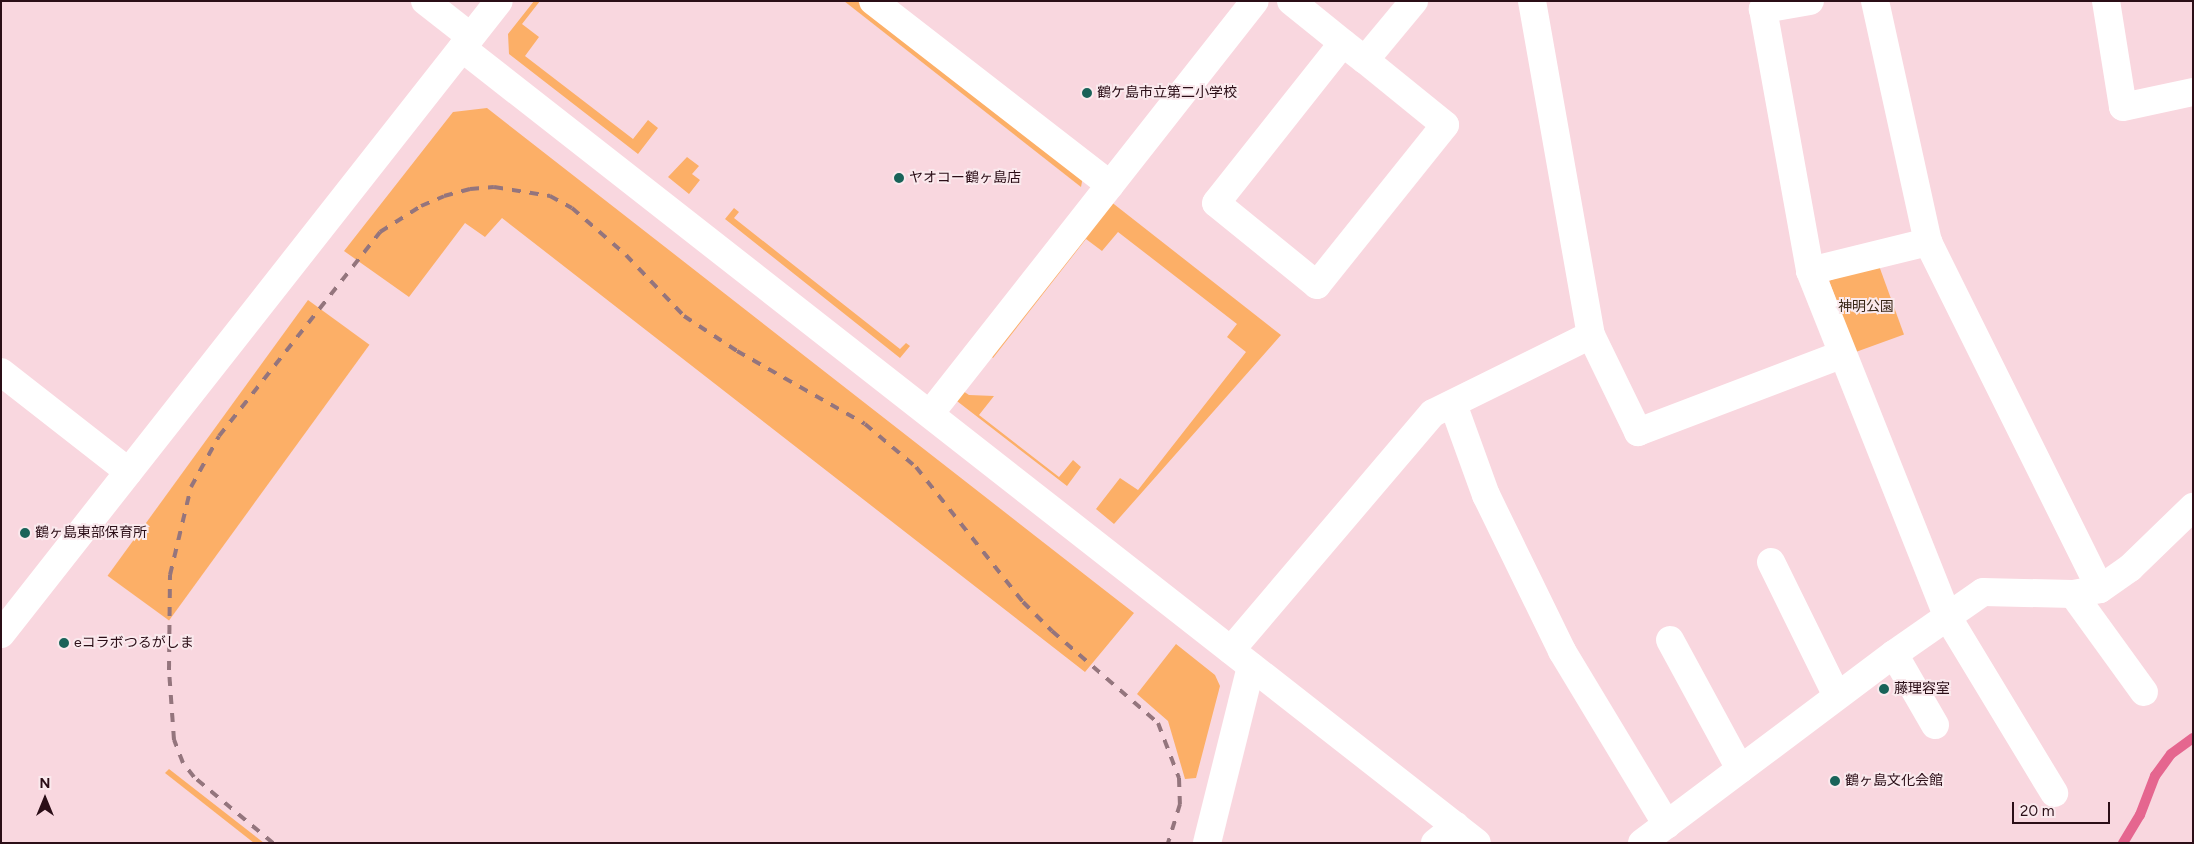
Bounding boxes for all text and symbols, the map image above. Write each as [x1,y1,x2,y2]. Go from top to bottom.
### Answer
place label: 鶴ケ島市立第二小学校 [1097,85,1237,101]
marker: 鶴ケ島市立第二小学校 [1081,87,1093,99]
place label: ヤオコー鶴ヶ島店 [909,170,1021,186]
marker: ヤオコー鶴ヶ島店 [893,172,905,184]
park label: 神明公園 [1838,299,1894,315]
place label: 鶴ヶ島東部保育所 [35,525,147,541]
marker: 鶴ヶ島東部保育所 [19,527,31,539]
place label: eコラボつるがしま [74,635,194,651]
marker: eコラボつるがしま [58,637,70,649]
place label: 藤理容室 [1894,681,1950,697]
marker: 藤理容室 [1878,683,1890,695]
place label: 鶴ヶ島文化会館 [1845,773,1943,789]
north arrow [20,774,70,824]
text: N [40,775,50,792]
marker: 鶴ヶ島文化会館 [1829,775,1841,787]
scale bar [2014,792,2112,824]
text: 20 m [2020,802,2054,820]

